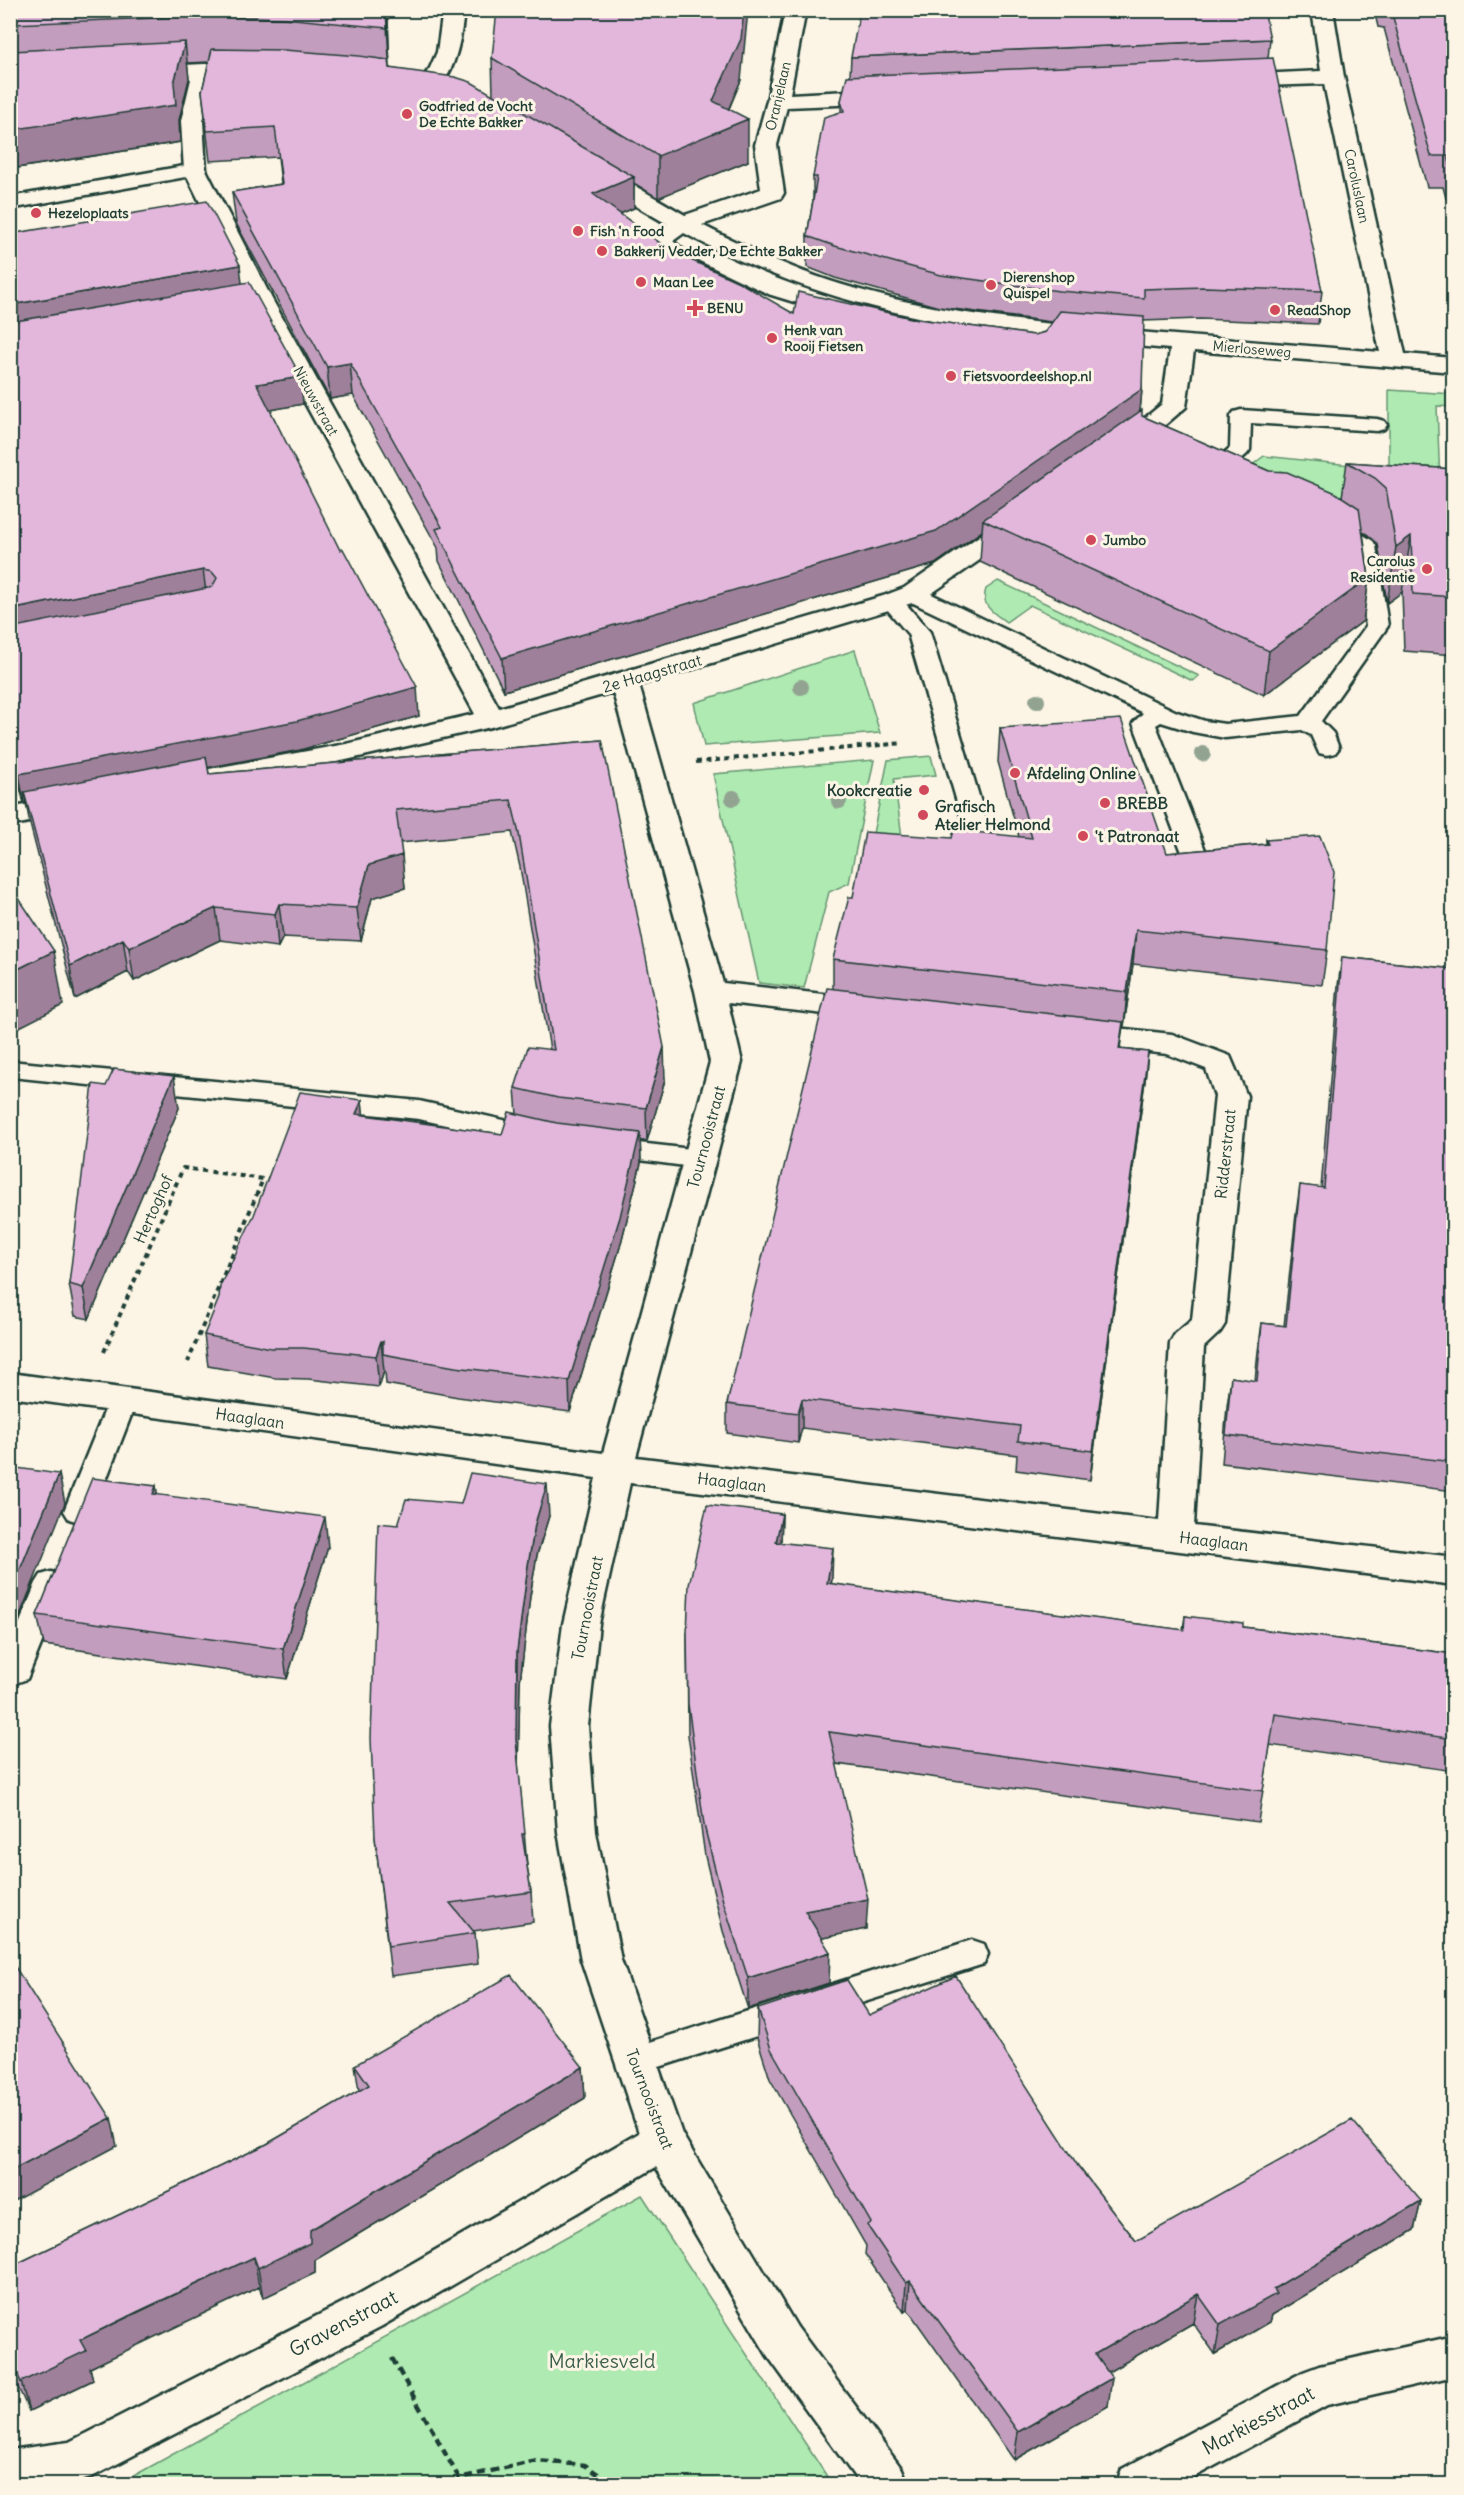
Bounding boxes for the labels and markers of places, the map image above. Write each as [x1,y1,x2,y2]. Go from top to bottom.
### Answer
place label: Godfried de Vocht De Echte Bakker [419,97,533,131]
marker: Godfried de Vocht De Echte Bakker [400,107,414,121]
place label: Hezeloplaats [48,204,129,222]
marker: Hezeloplaats [29,206,43,220]
place label: Fish 'n Food [590,222,665,240]
marker: Fish 'n Food [571,224,585,238]
place label: Bakkerij Vedder, De Echte Bakker [614,242,823,260]
marker: Bakkerij Vedder, De Echte Bakker [595,244,609,258]
place label: Dierenshop Quispel [1003,268,1075,302]
place label: Maan Lee [653,273,714,291]
marker: Maan Lee [634,275,648,289]
marker: Dierenshop Quispel [984,278,998,292]
place label: BENU [707,299,744,317]
marker: BENU [688,301,702,315]
place label: ReadShop [1287,301,1351,319]
marker: ReadShop [1268,303,1282,317]
place label: Henk van Rooij Fietsen [784,321,863,355]
marker: Henk van Rooij Fietsen [765,331,779,345]
place label: Fietsvoordeelshop.nl [963,367,1092,385]
marker: Fietsvoordeelshop.nl [944,369,958,383]
place label: Jumbo [1103,531,1146,549]
marker: Jumbo [1084,533,1098,547]
place label: Carolus Residentie [1350,552,1416,586]
marker: Carolus Residentie [1420,562,1434,576]
place label: Afdeling Online [1027,763,1136,784]
marker: Afdeling Online [1008,766,1022,780]
place label: Kookcreatie [827,780,912,800]
marker: Kookcreatie [917,783,931,797]
place label: BREBB [1117,793,1169,813]
place label: Grafisch Atelier Helmond [935,796,1051,834]
marker: BREBB [1098,796,1112,810]
marker: Grafisch Atelier Helmond [916,808,930,822]
place label: 't Patronaat [1095,826,1180,846]
marker: 't Patronaat [1076,829,1090,843]

